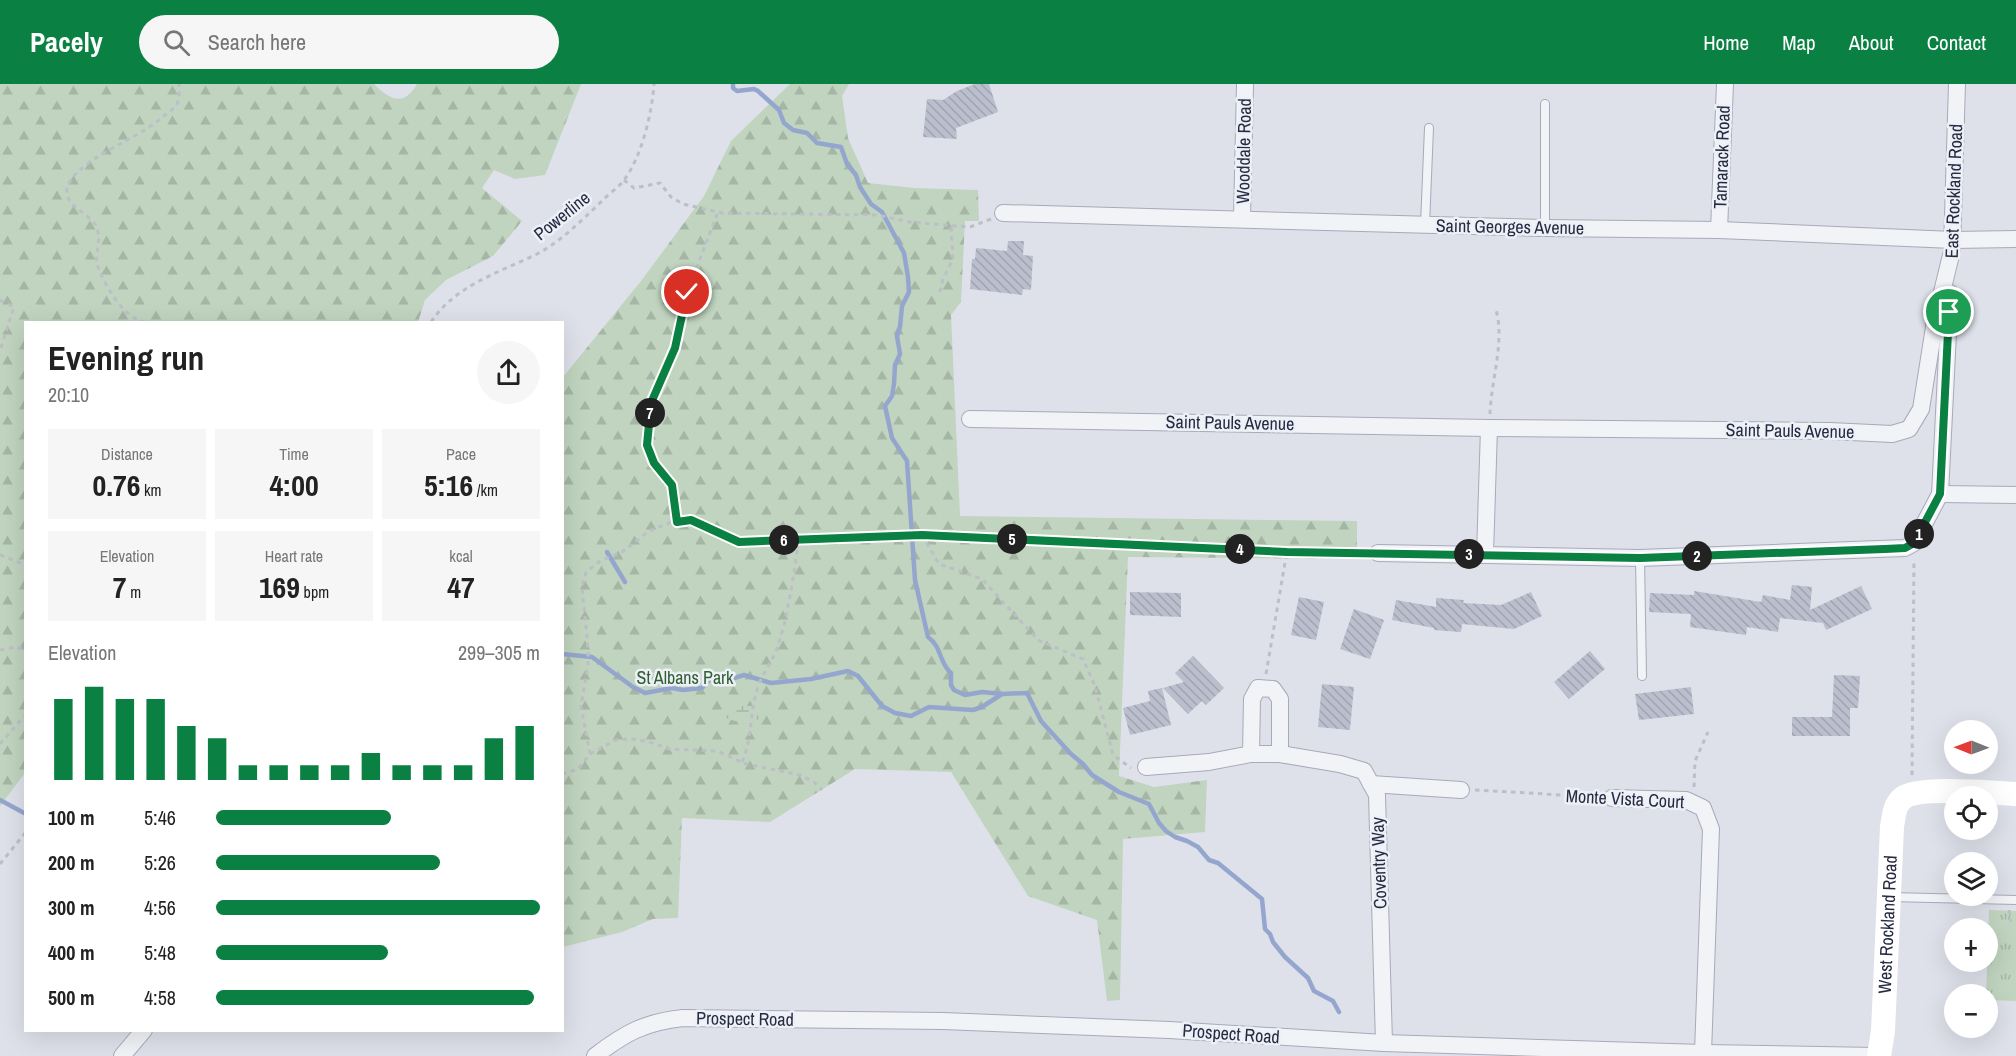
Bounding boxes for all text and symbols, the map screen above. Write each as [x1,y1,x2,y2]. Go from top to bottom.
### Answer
search box [139,15,559,69]
text: Pacely [30,23,103,61]
icon: search [160,26,193,59]
text: Search here [208,27,306,57]
text: Home [1703,28,1749,57]
text: Map [1782,28,1816,57]
text: About [1849,28,1894,57]
text: Contact [1927,28,1986,57]
street label: Wooddale Road [1230,98,1257,204]
street label: Tamarack Road [1707,105,1736,209]
street label: East Rockland Road [1939,123,1968,259]
street label: Powerline [528,185,595,246]
street label: Saint Georges Avenue [1436,213,1584,240]
pin [661,266,712,317]
icon: check [670,275,703,308]
pin [1923,286,1974,337]
icon: arrive [1932,295,1965,328]
text: Evening run [48,336,204,380]
button: share [477,341,540,404]
text: 20:10 [48,381,89,408]
pin: 7 [635,398,665,428]
text: 7 [646,402,654,424]
street label: Saint Pauls Avenue [1166,409,1295,436]
street label: Saint Pauls Avenue [1726,417,1855,444]
text: Distance [101,443,153,465]
text: Time [279,443,309,465]
text: Pace [446,443,476,465]
text: 0.76 [92,465,140,505]
text: 4:00 [269,465,319,505]
text: 5:16 [424,465,473,505]
text: km [140,479,162,501]
text: /km [473,479,498,501]
pin: 1 [1904,519,1934,549]
text: 1 [1915,523,1923,545]
pin: 5 [997,524,1027,554]
pin: 6 [769,525,799,555]
text: 5 [1008,528,1016,550]
text: 6 [780,529,788,551]
pin: 4 [1225,534,1255,564]
text: 4 [1236,538,1244,560]
pin: 3 [1454,539,1484,569]
pin: 2 [1682,541,1712,571]
text: 3 [1465,543,1473,565]
text: Elevation [100,545,154,567]
text: Heart rate [265,545,323,567]
text: kcal [449,545,473,567]
text: 2 [1693,545,1701,567]
text: 7 [113,567,127,607]
text: 169 [259,567,300,607]
text: 47 [447,567,475,607]
text: m [127,581,141,603]
text: bpm [300,581,329,603]
text: Elevation [48,639,116,666]
text: 299–305 m [458,639,540,666]
park label: St Albans Park [637,665,734,690]
north arrow [1944,720,1998,774]
map controls [1944,720,1998,1038]
street label: Monte Vista Court [1565,783,1685,814]
button: locate [1944,786,1998,840]
text: 100 m [48,804,95,831]
text: 5:46 [144,804,176,831]
street label: Coventry Way [1364,816,1393,910]
text: 200 m [48,849,95,876]
text: 5:26 [144,849,176,876]
button: layers [1944,852,1998,906]
street label: West Rockland Road [1872,855,1903,994]
text: 300 m [48,894,95,921]
text: 4:56 [144,894,176,921]
button: + [1944,918,1998,972]
text: 400 m [48,939,95,966]
text: 5:48 [144,939,176,966]
text: 500 m [48,984,95,1011]
text: 4:58 [144,984,176,1011]
button: − [1944,984,1998,1038]
street label: Prospect Road [696,1005,794,1032]
street label: Prospect Road [1181,1018,1281,1049]

